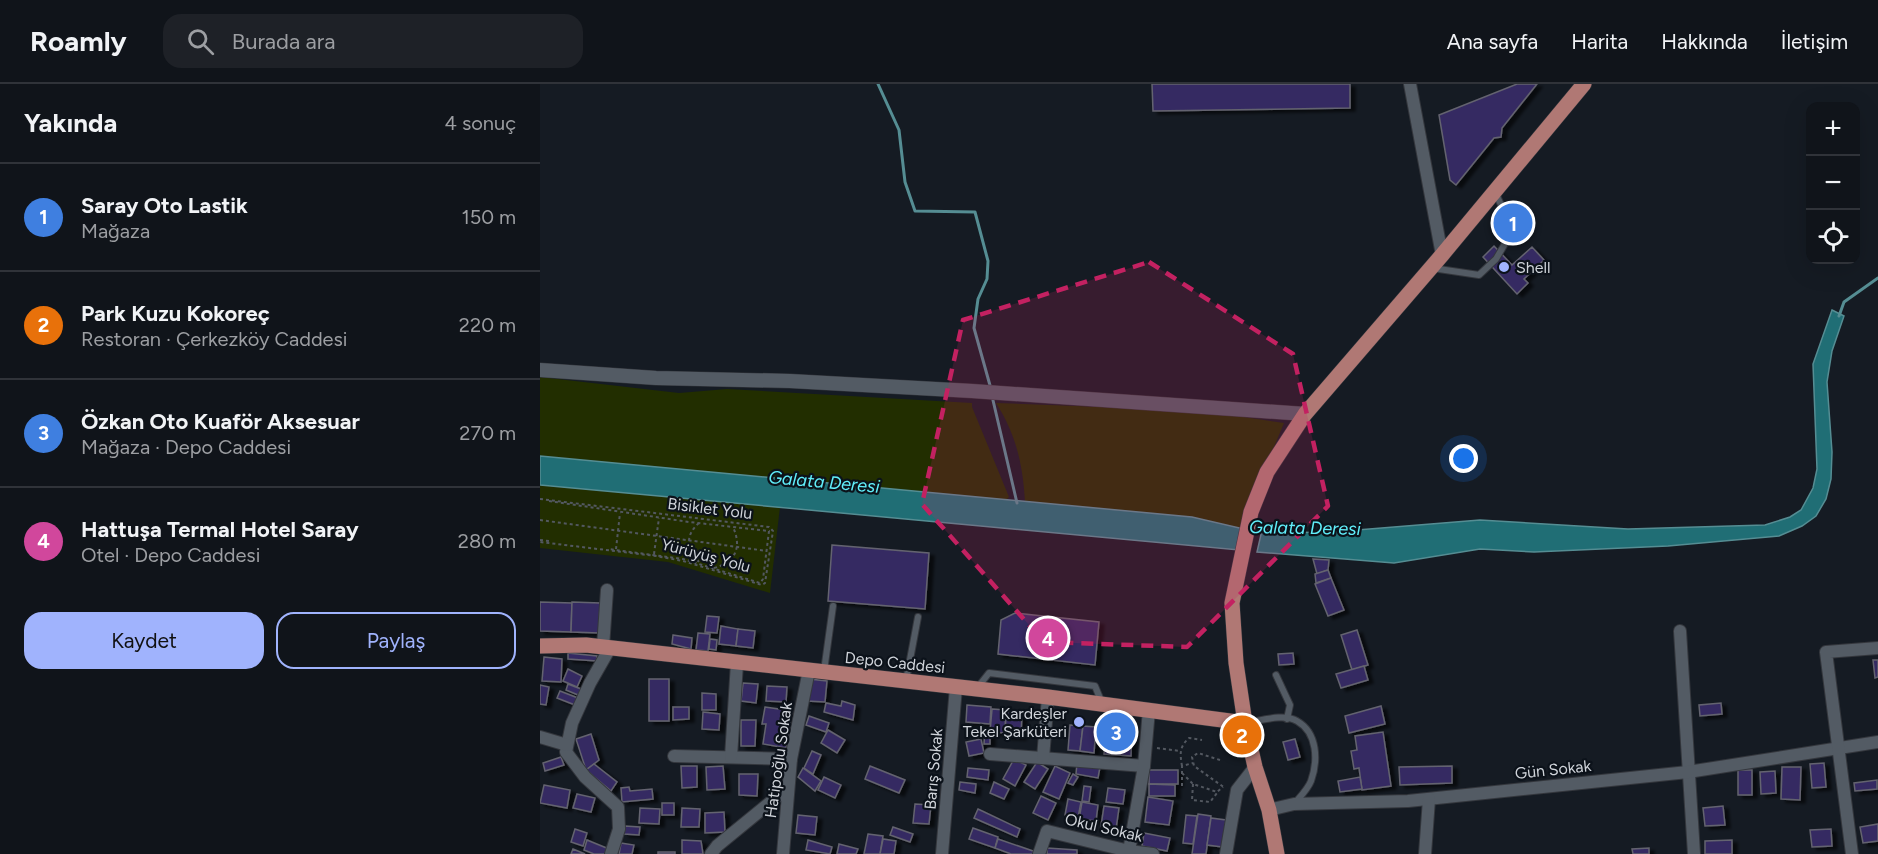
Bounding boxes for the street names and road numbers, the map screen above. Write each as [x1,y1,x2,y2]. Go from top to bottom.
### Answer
street label: Bisiklet Yolu [667,494,753,523]
street label: Yürüyüş Yolu [659,534,753,577]
street label: Depo Caddesi [844,648,946,677]
street label: Hatipoğlu Sokak [761,701,796,819]
street label: Barış Sokak [920,728,947,810]
street label: Gün Sokak [1514,756,1592,783]
street label: Okul Sokak [1063,809,1145,846]

